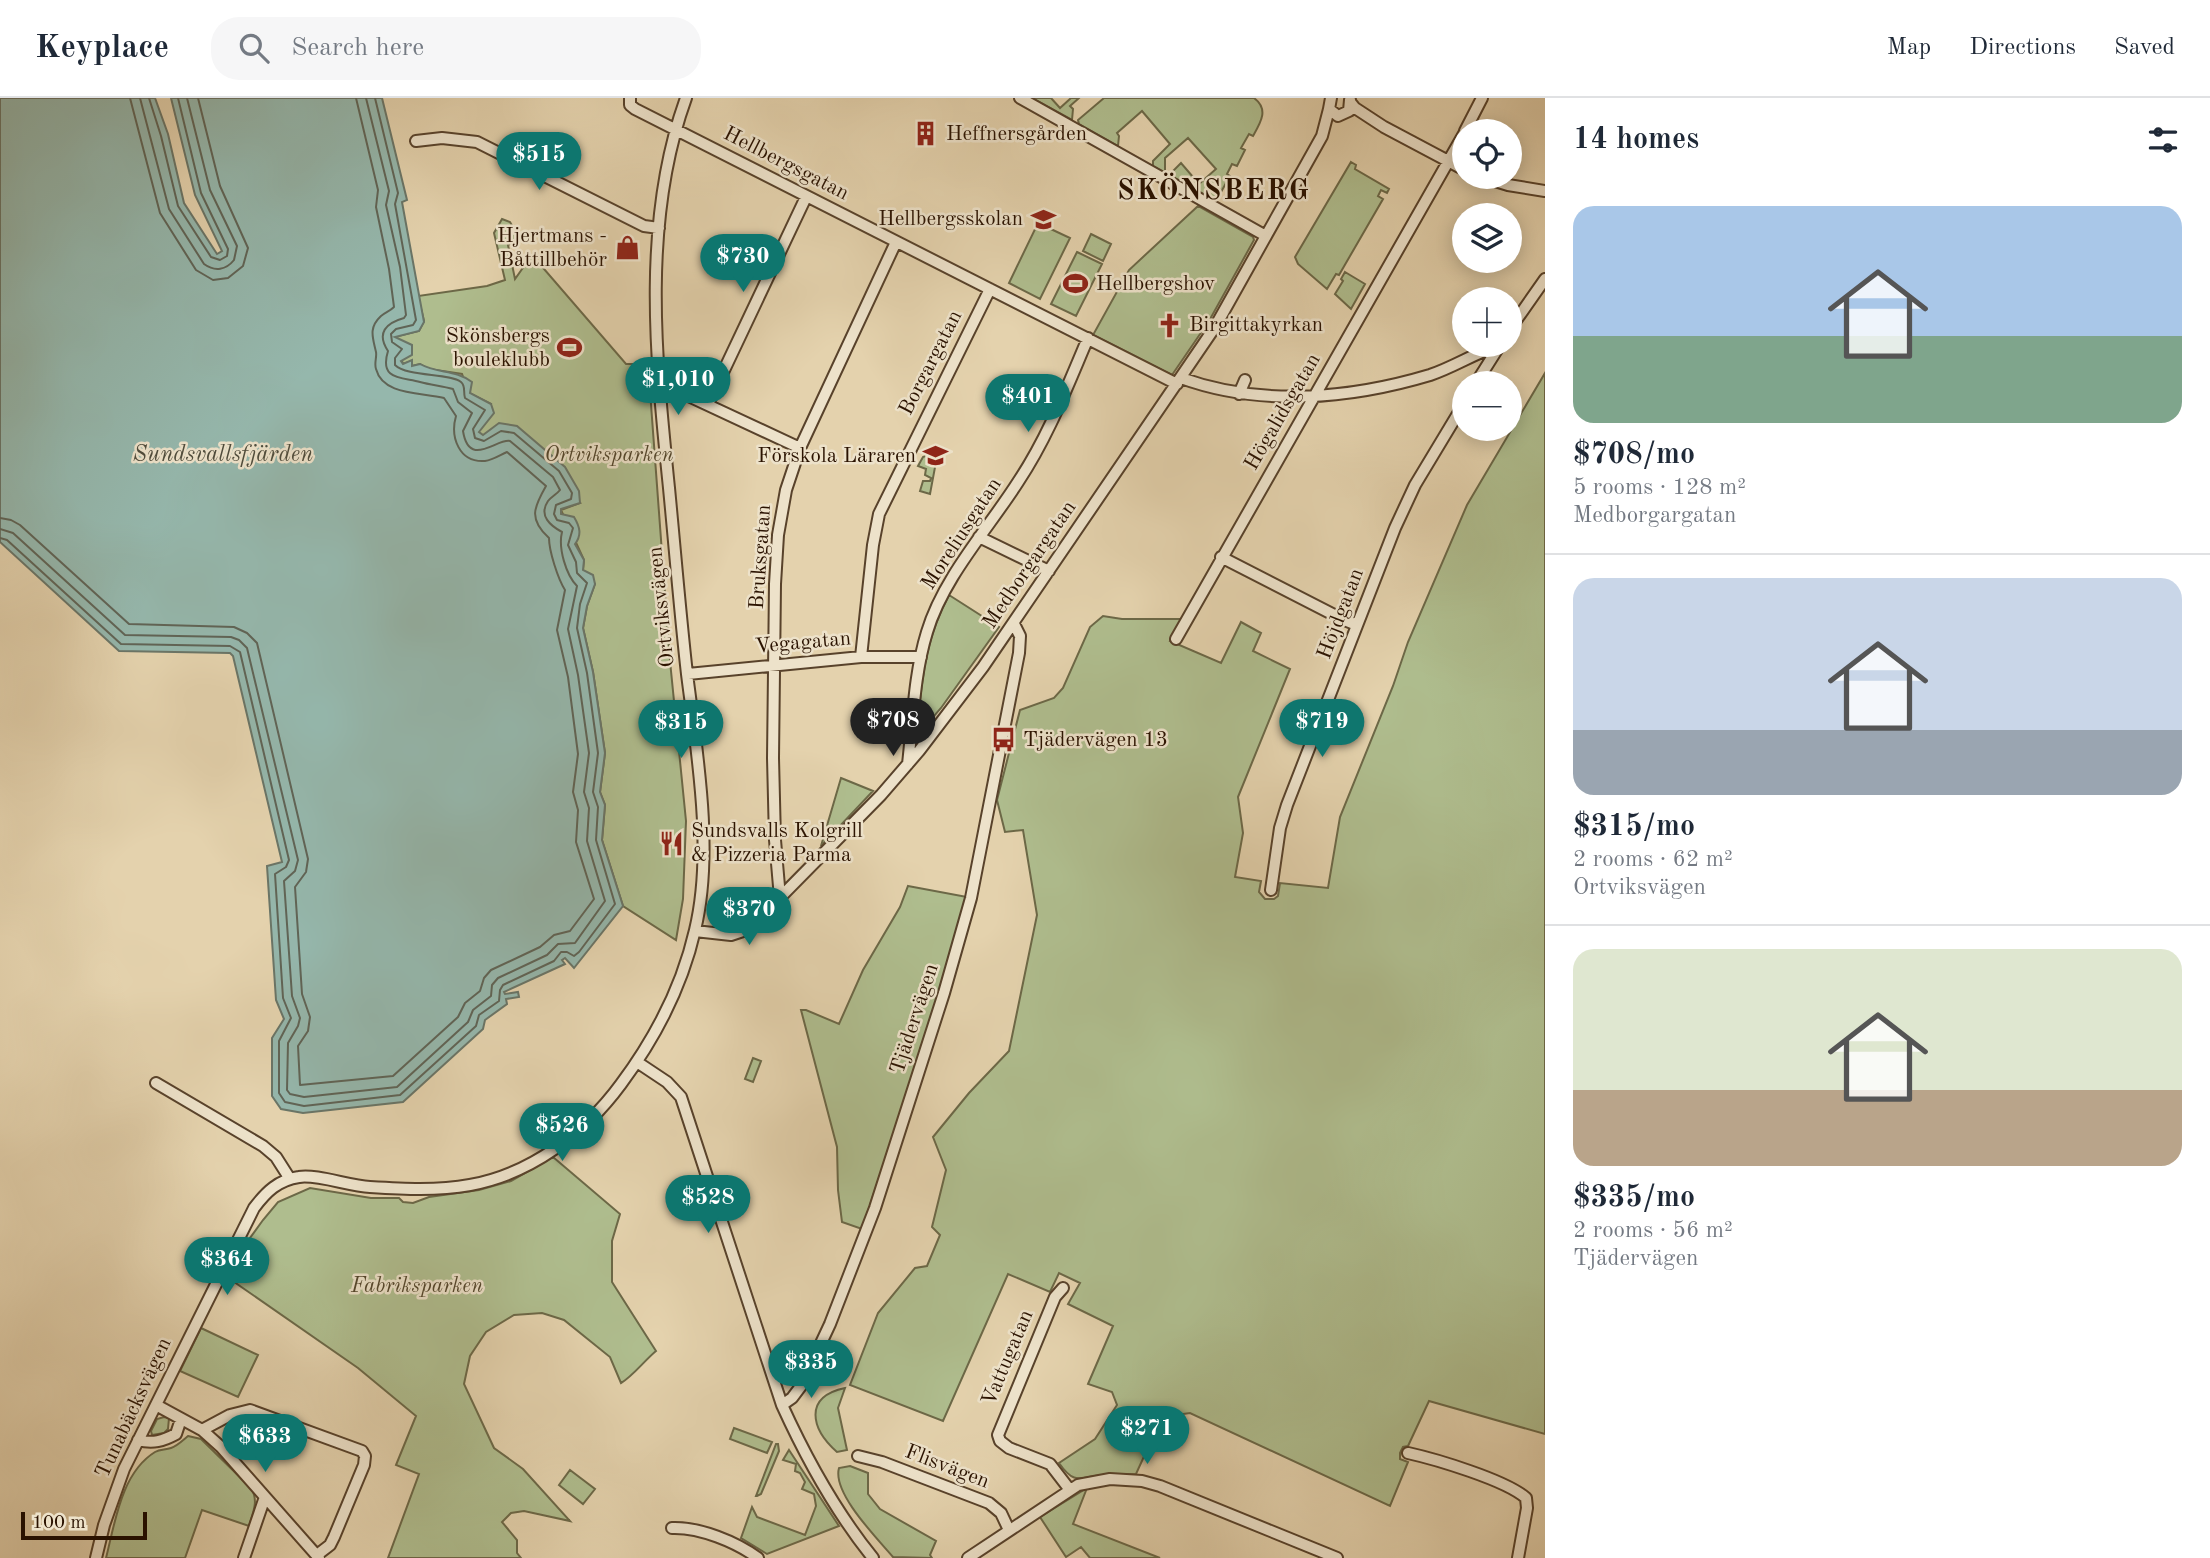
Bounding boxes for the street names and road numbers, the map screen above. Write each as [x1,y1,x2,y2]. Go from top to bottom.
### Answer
street label: Hellbergsgatan [720,123,852,205]
street label: Borgargatan [896,307,966,419]
street label: Högalidsgatan [1241,350,1325,474]
street label: Moreliusgatan [918,474,1006,594]
street label: Medborgargatan [980,497,1080,633]
street label: Bruksgatan [747,504,775,610]
street label: Ortviksvägen [645,546,679,668]
street label: Höjdgatan [1314,566,1368,662]
street label: Vegagatan [754,628,852,658]
street label: Tjädervägen [887,961,943,1077]
street label: Vattugatan [978,1307,1038,1409]
street label: Tunabäcksvägen [92,1335,176,1481]
street label: Flisvägen [902,1441,992,1493]

